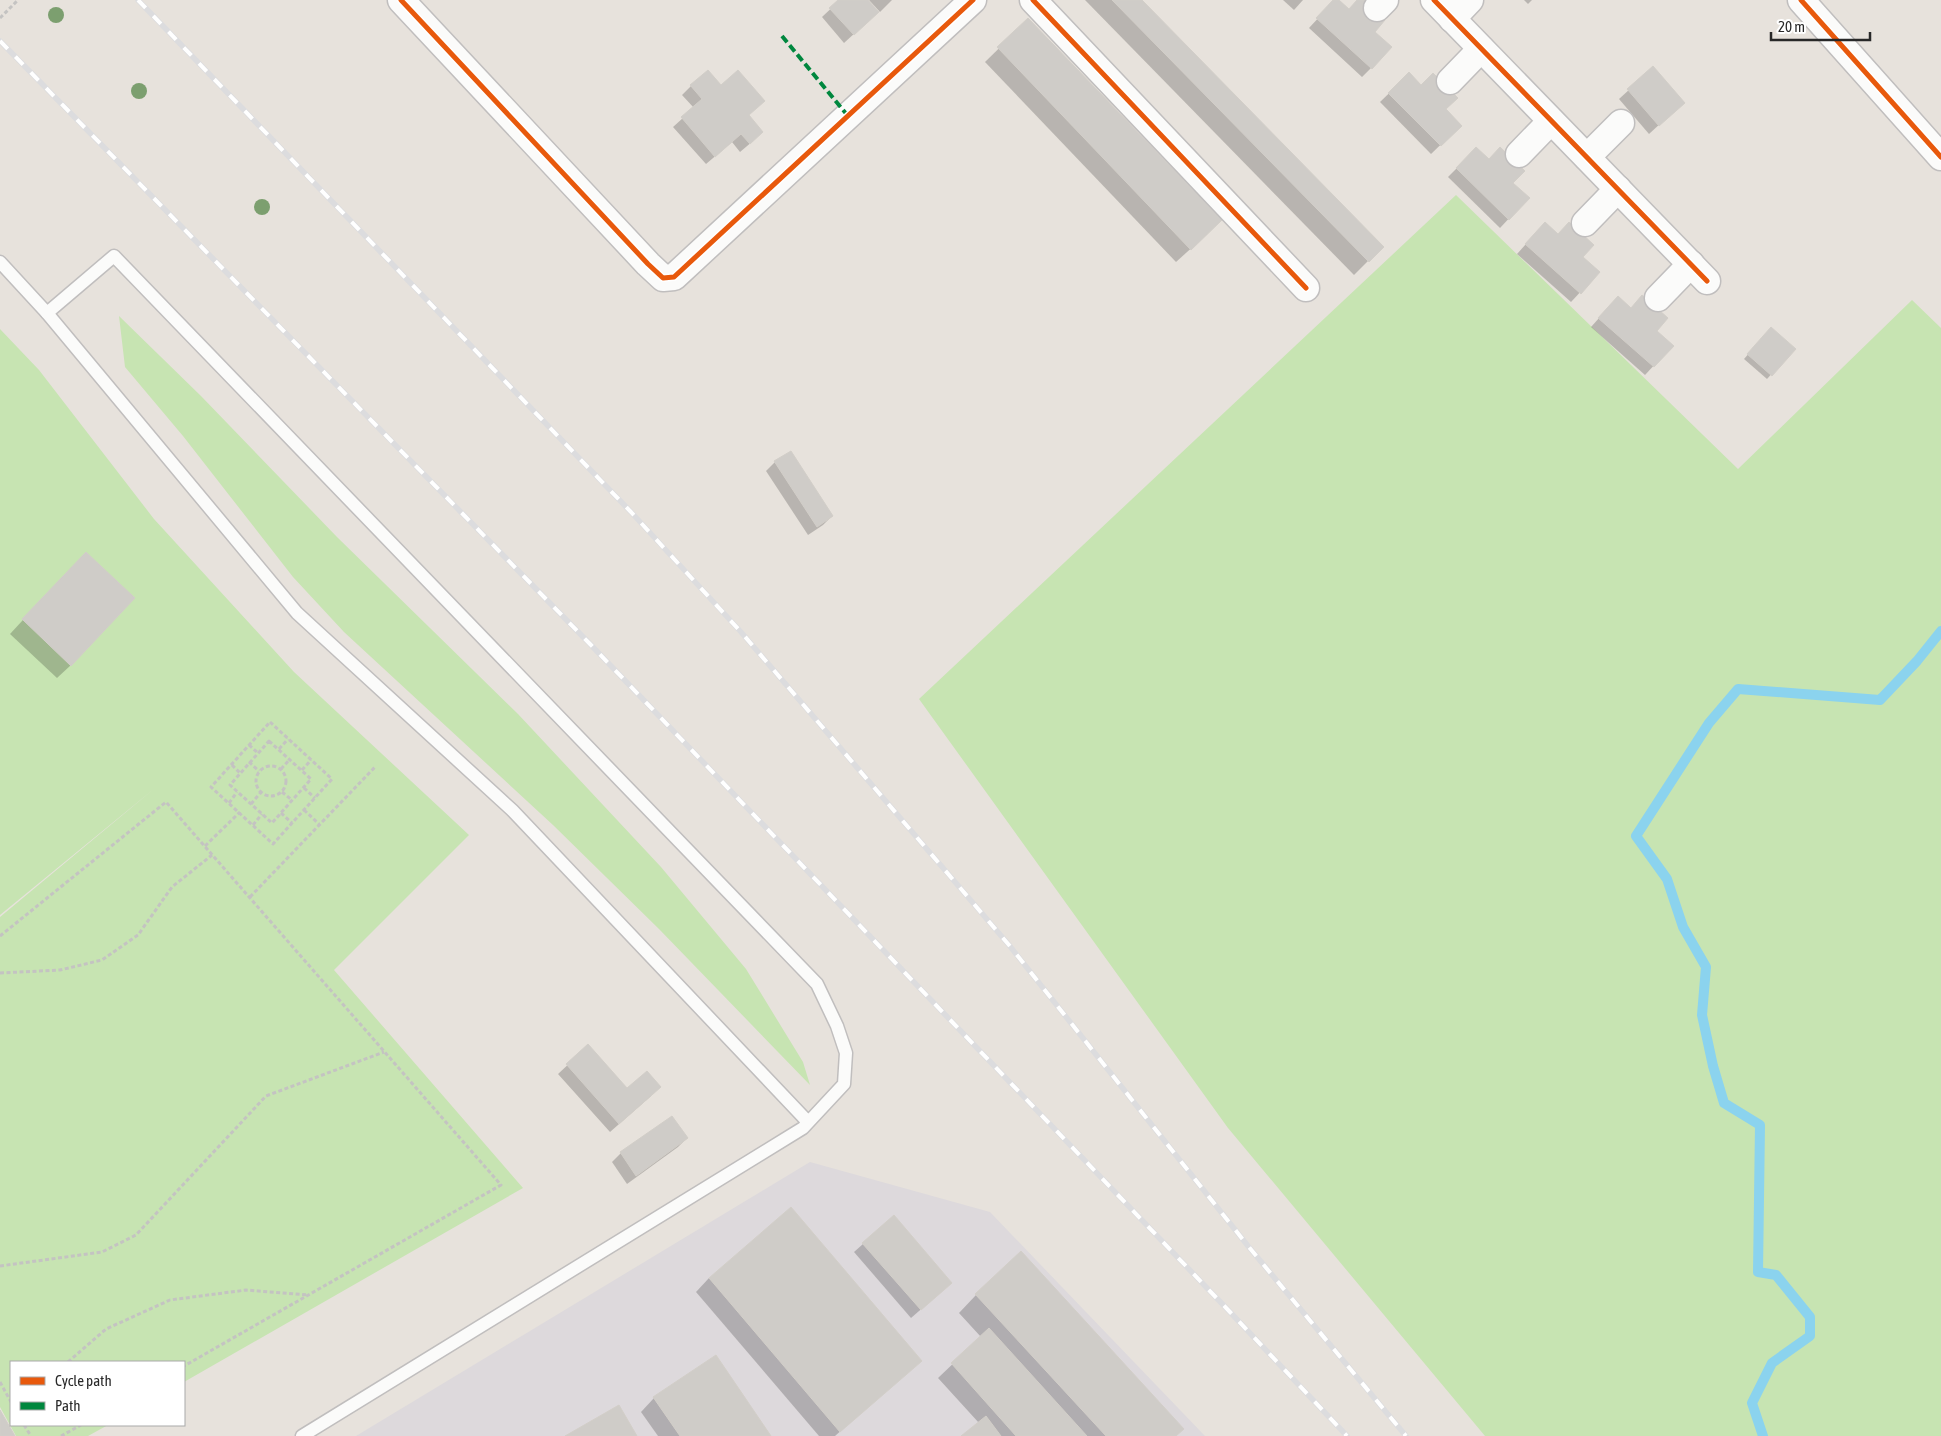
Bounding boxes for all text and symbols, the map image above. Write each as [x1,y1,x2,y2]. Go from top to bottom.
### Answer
scale bar [1771,10,1870,42]
text: 20 m [1778,18,1805,35]
legend [10,1361,185,1426]
text: Cycle path [55,1372,112,1389]
text: Path [55,1397,81,1414]

